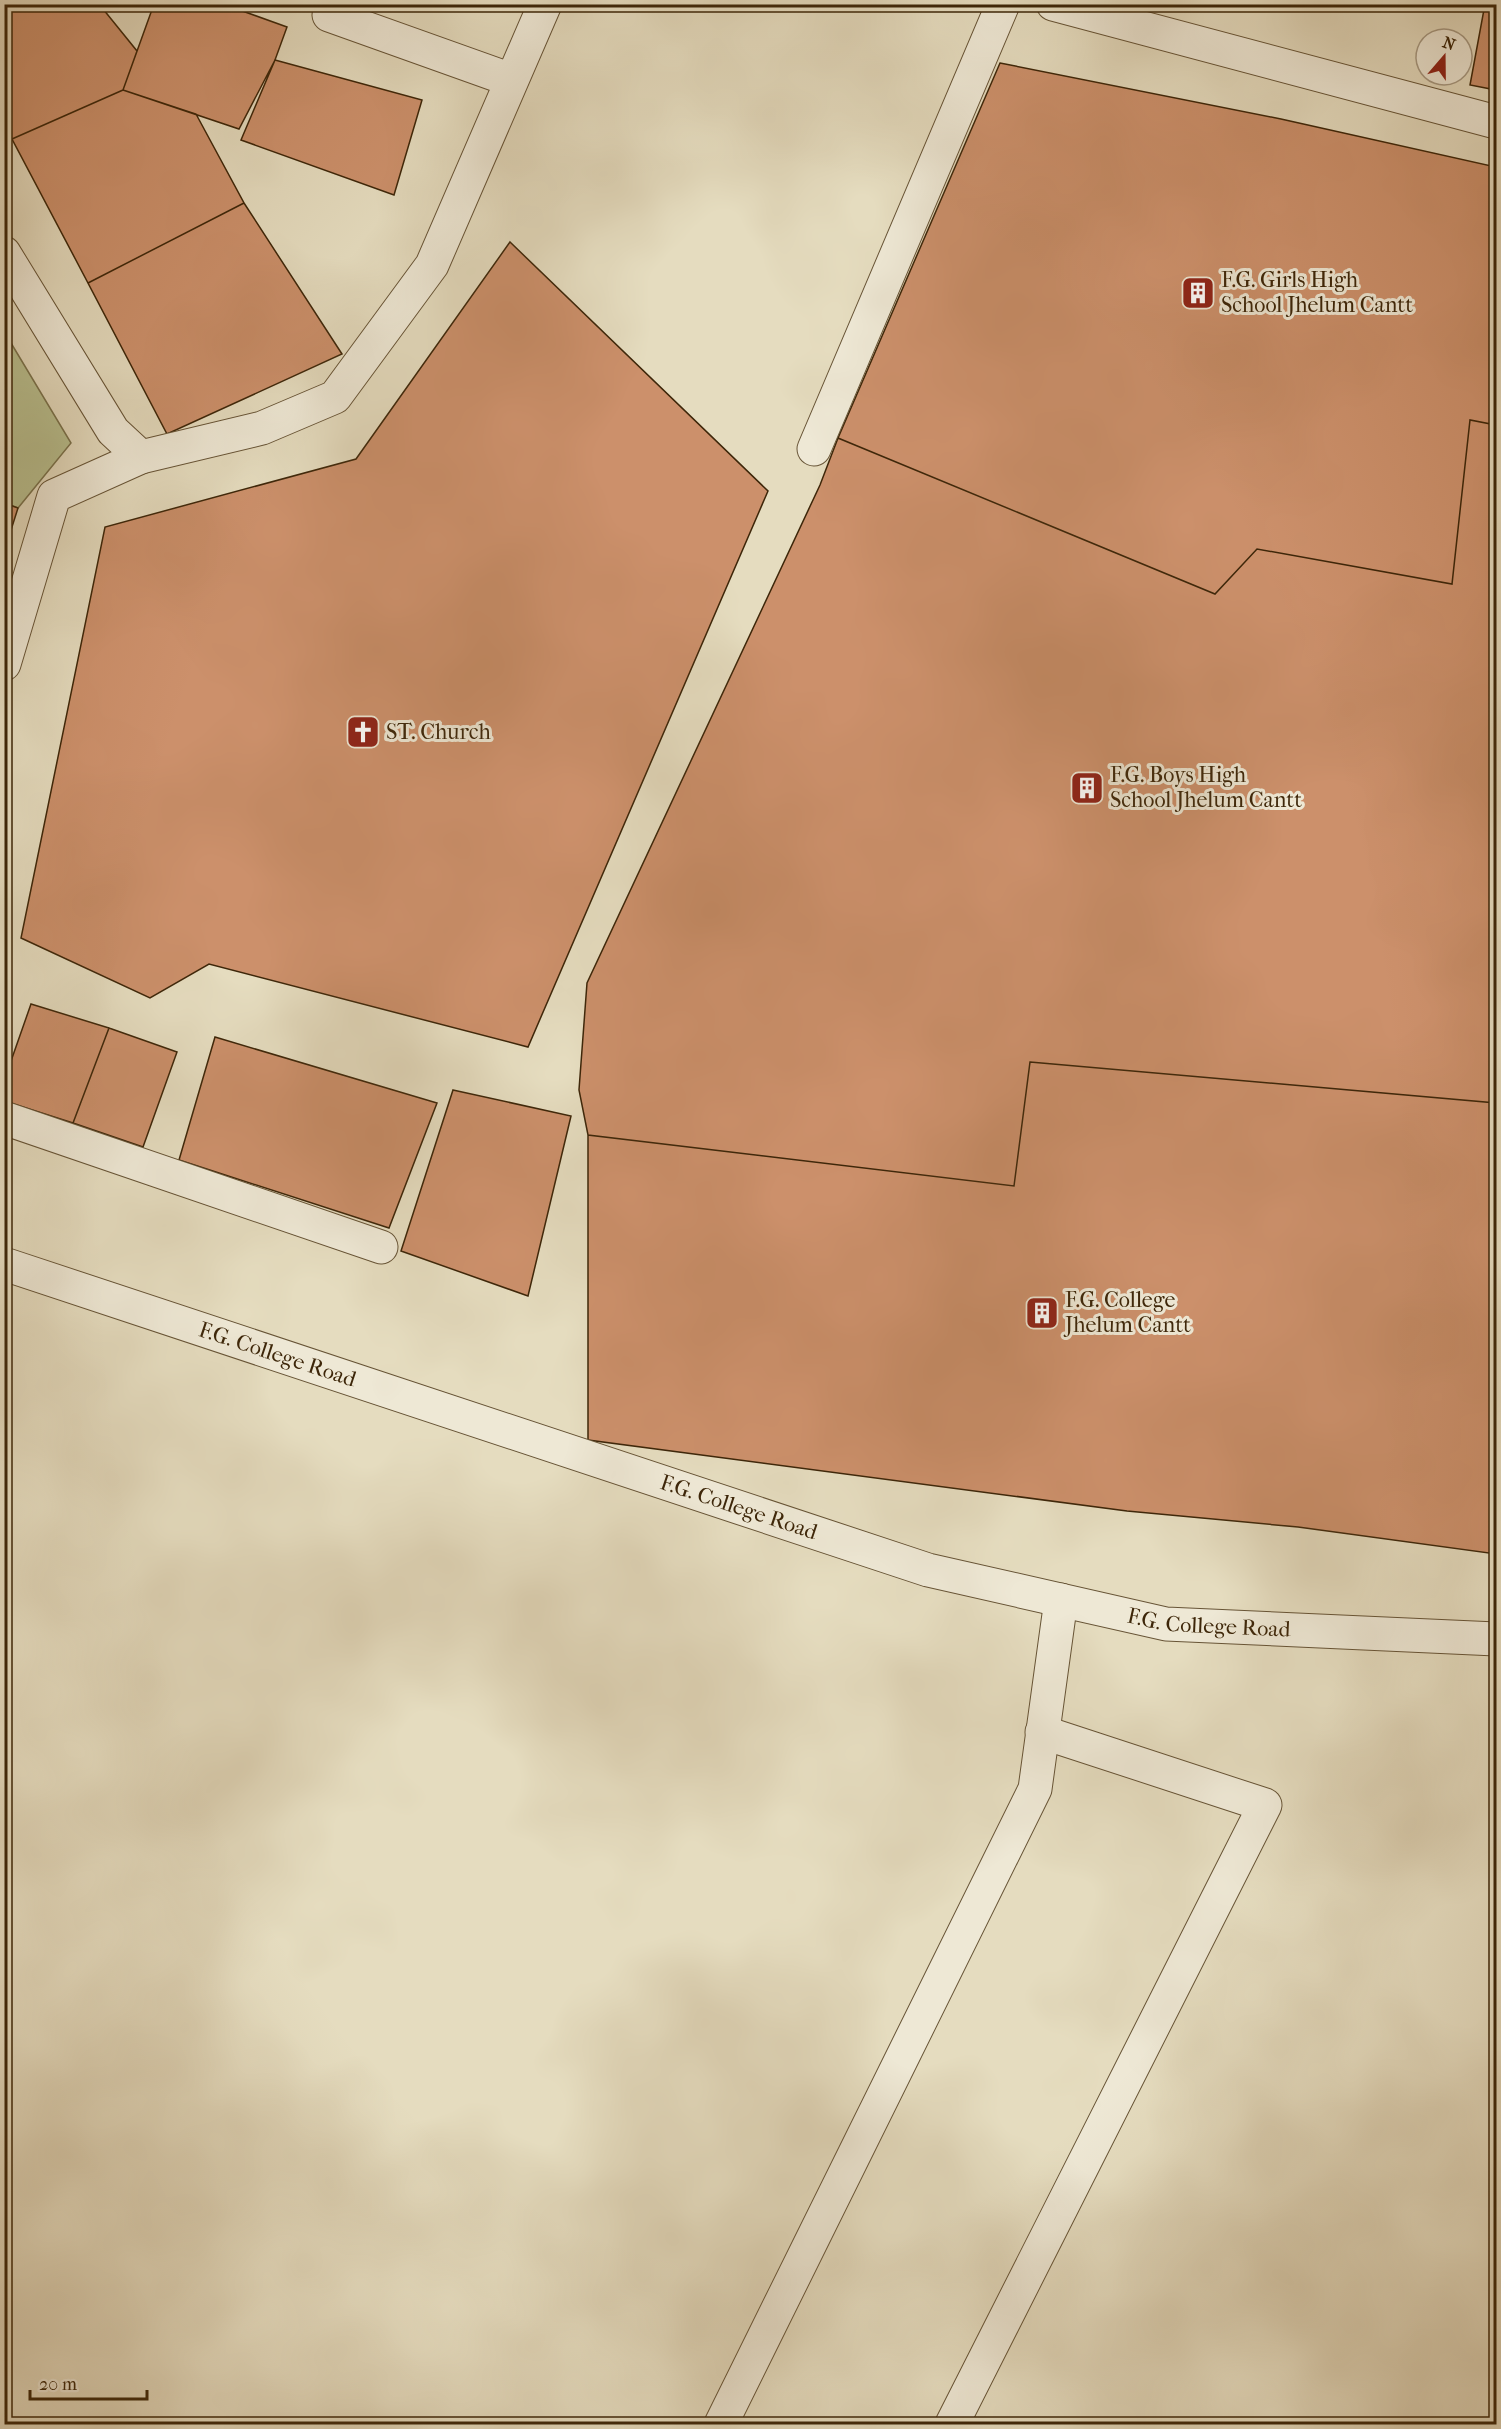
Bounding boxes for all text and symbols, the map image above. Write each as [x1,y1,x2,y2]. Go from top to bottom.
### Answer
north arrow [1414,27,1474,87]
text: N [1440,32,1459,55]
place label: F.G. Girls High School Jhelum Cantt [1221,267,1413,318]
building icon: F.G. Girls High School Jhelum Cantt [1180,275,1216,311]
church icon: ST. Church [345,714,381,750]
place label: ST. Church [386,719,491,745]
place label: F.G. Boys High School Jhelum Cantt [1110,762,1302,813]
building icon: F.G. Boys High School Jhelum Cantt [1069,770,1105,806]
place label: F.G. College Jhelum Cantt [1063,1287,1191,1338]
building icon: F.G. College Jhelum Cantt [1024,1295,1060,1331]
street label: F.G. College Road [195,1316,360,1393]
street label: F.G. College Road [657,1469,822,1546]
street label: F.G. College Road [1125,1603,1292,1643]
scale bar [30,2363,147,2401]
text: 20 m [39,2374,77,2395]

